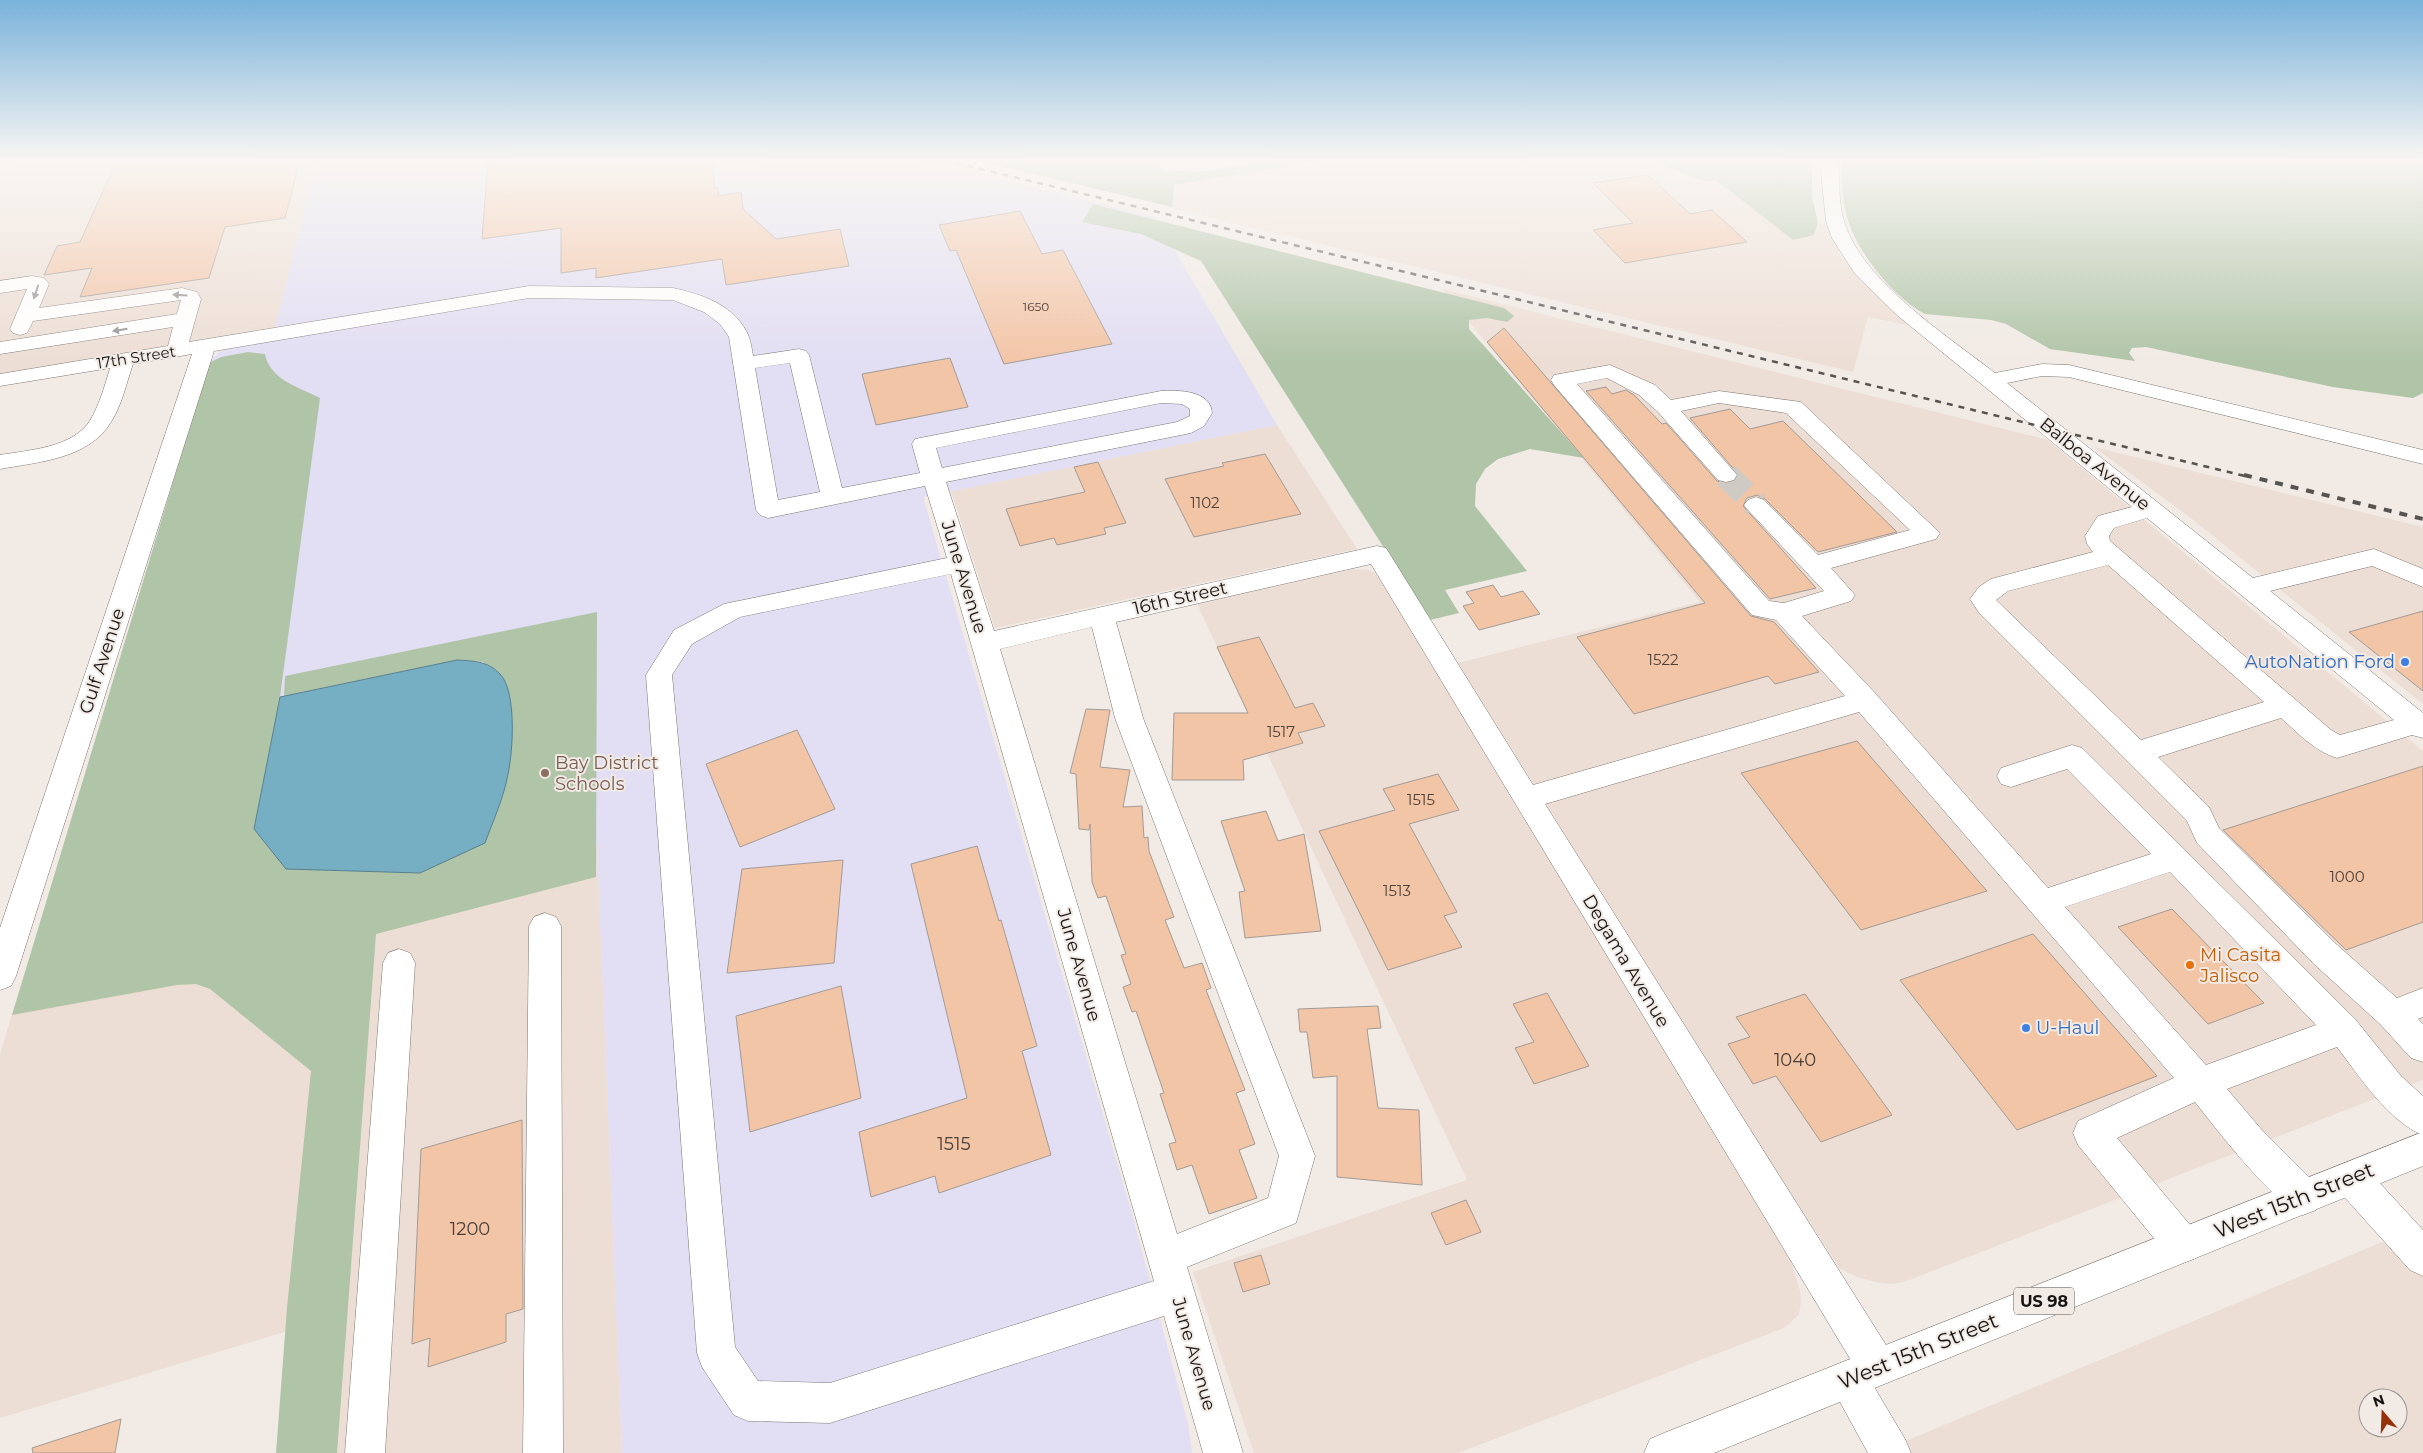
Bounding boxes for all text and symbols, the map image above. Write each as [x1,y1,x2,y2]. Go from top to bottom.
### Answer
one-way arrow [31,285,39,300]
one-way arrow [172,290,188,298]
house number: 1650 [1023,299,1049,314]
one-way arrow [111,326,127,334]
street label: 17th Street [95,341,177,373]
street label: Balboa Avenue [2035,413,2155,515]
house number: 1102 [1190,493,1220,512]
street label: June Avenue [936,517,992,636]
street label: 16th Street [1131,576,1229,620]
street label: Gulf Avenue [75,605,129,717]
house number: 1522 [1648,650,1678,669]
place label: AutoNation Ford [2245,651,2395,673]
marker: AutoNation Ford [2399,656,2411,668]
house number: 1517 [1267,722,1295,741]
place label: Bay District Schools [555,752,659,795]
marker: Bay District Schools [539,767,551,779]
house number: 1515 [1407,790,1435,809]
house number: 1000 [2329,867,2365,886]
house number: 1513 [1383,881,1411,900]
street label: Degama Avenue [1578,891,1674,1032]
street label: June Avenue [1052,905,1106,1024]
place label: Mi Casita Jalisco [2199,944,2281,987]
marker: Mi Casita Jalisco [2184,959,2196,971]
place label: U-Haul [2036,1017,2099,1039]
marker: U-Haul [2020,1022,2032,1034]
house number: 1040 [1774,1049,1816,1071]
house number: 1515 [937,1133,971,1155]
street label: West 15th Street [2210,1157,2378,1243]
house number: 1200 [450,1218,490,1240]
road number: US 98 [2014,1288,2074,1314]
street label: June Avenue [1167,1294,1221,1413]
street label: West 15th Street [1834,1308,2002,1394]
north arrow [2358,1388,2408,1438]
text: N [2370,1390,2387,1411]

